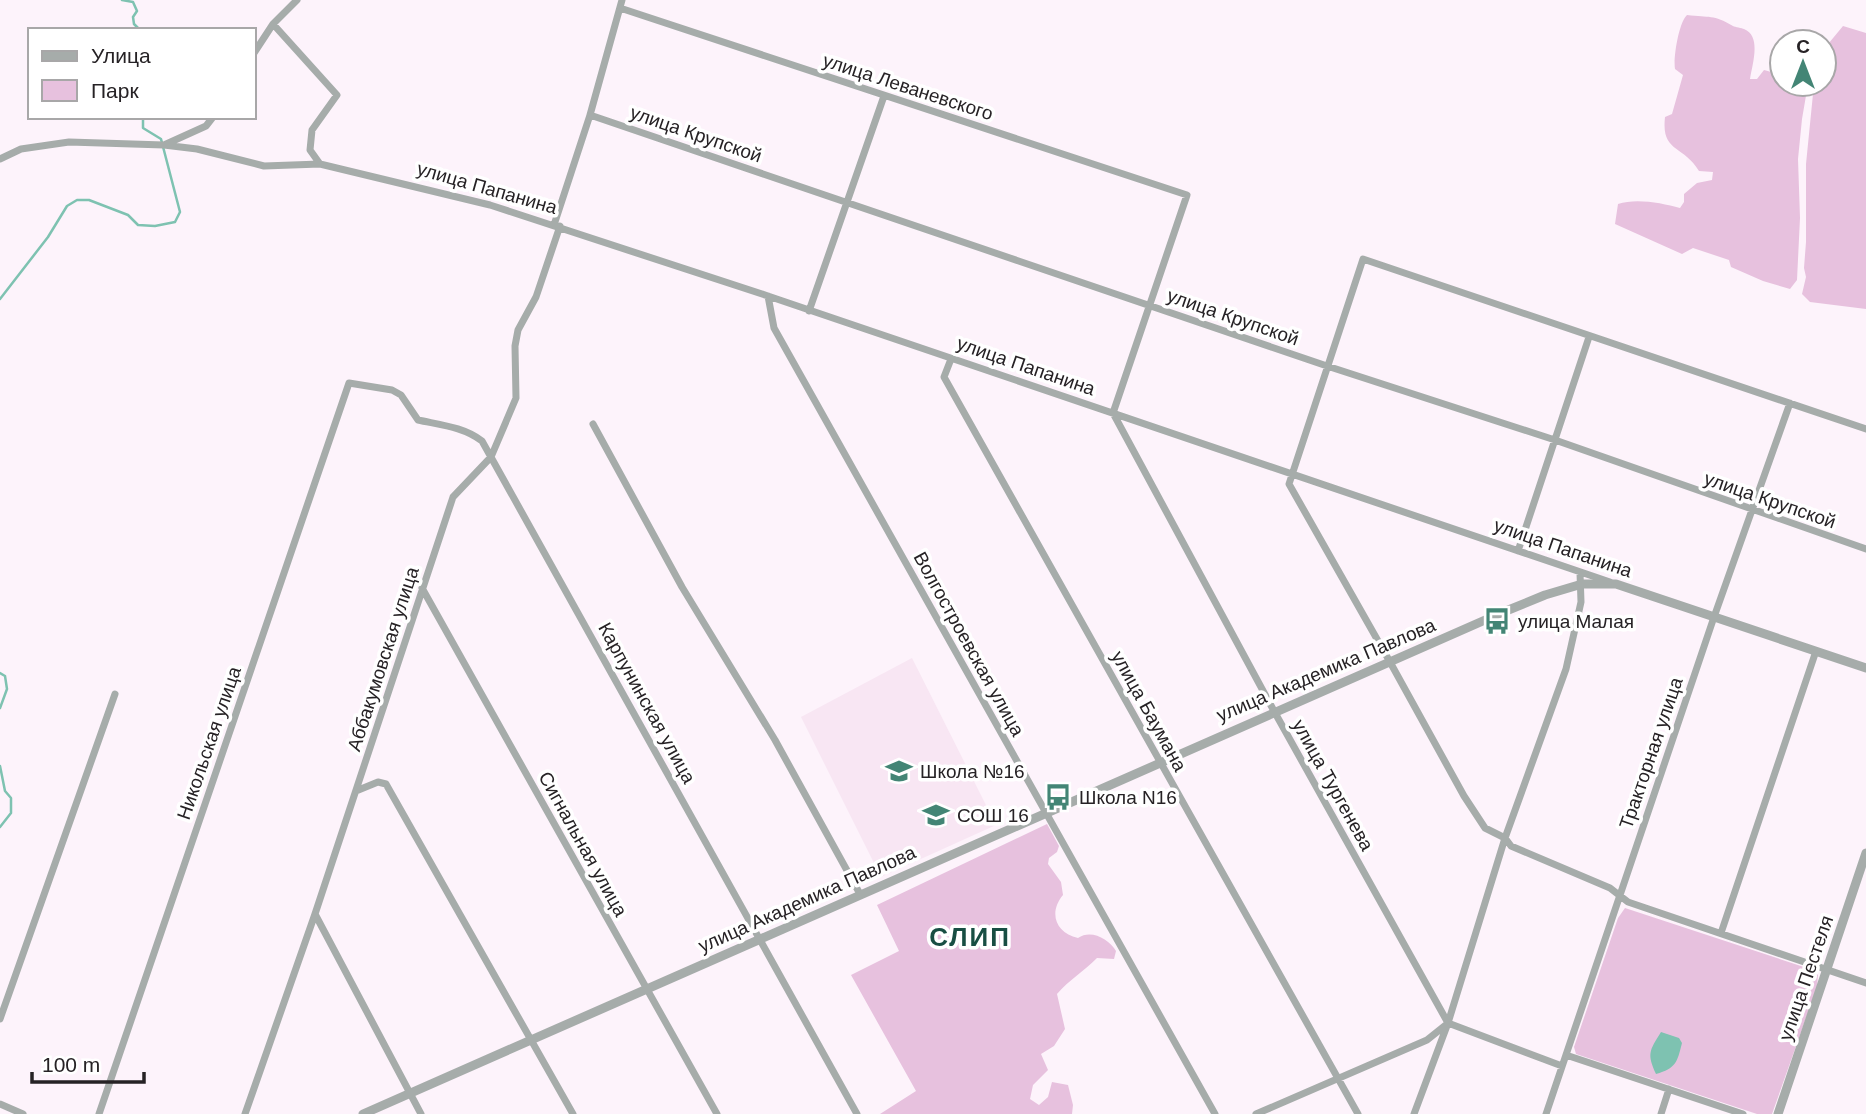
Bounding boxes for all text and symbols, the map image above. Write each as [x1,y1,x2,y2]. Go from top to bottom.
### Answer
legend [28,28,256,119]
north arrow [1768,28,1838,98]
text: С [1796,36,1810,57]
text: Улица [91,44,151,67]
street label: улица Леваневского [820,50,996,124]
text: Парк [91,79,139,102]
street label: улица Крупской [627,102,765,166]
street label: улица Папанина [415,158,560,218]
street label: улица Крупской [1164,285,1302,349]
street label: улица Папанина [954,333,1098,400]
street label: улица Крупской [1701,468,1839,532]
street label: улица Папанина [1491,515,1635,582]
street label: Волгостроевская улица [910,548,1029,740]
street label: Аббакумовская улица [343,564,423,754]
bus stop icon: улица Малая [1482,606,1512,636]
place label: улица Малая [1518,611,1634,632]
street label: улица Академика Павлова [1213,614,1439,726]
street label: Карпунинская улица [594,619,700,787]
street label: улица Баумана [1107,647,1191,775]
street label: Никольская улица [173,663,245,822]
street label: Тракторная улица [1615,674,1687,831]
street label: улица Тургенева [1288,716,1378,855]
school or university icon: Школа №16 [884,756,914,786]
place label: Школа №16 [920,761,1025,782]
street label: Сигнальная улица [535,768,632,920]
bus stop icon: Школа N16 [1043,782,1073,812]
place label: Школа N16 [1079,787,1177,808]
school or university icon: СОШ 16 [921,800,951,830]
place label: СОШ 16 [957,805,1029,826]
street label: улица Академика Павлова [695,841,919,957]
street label: улица Пестеля [1775,913,1837,1043]
district label: СЛИП [929,922,1011,952]
scale bar [32,1040,144,1084]
text: 100 m [42,1053,100,1076]

